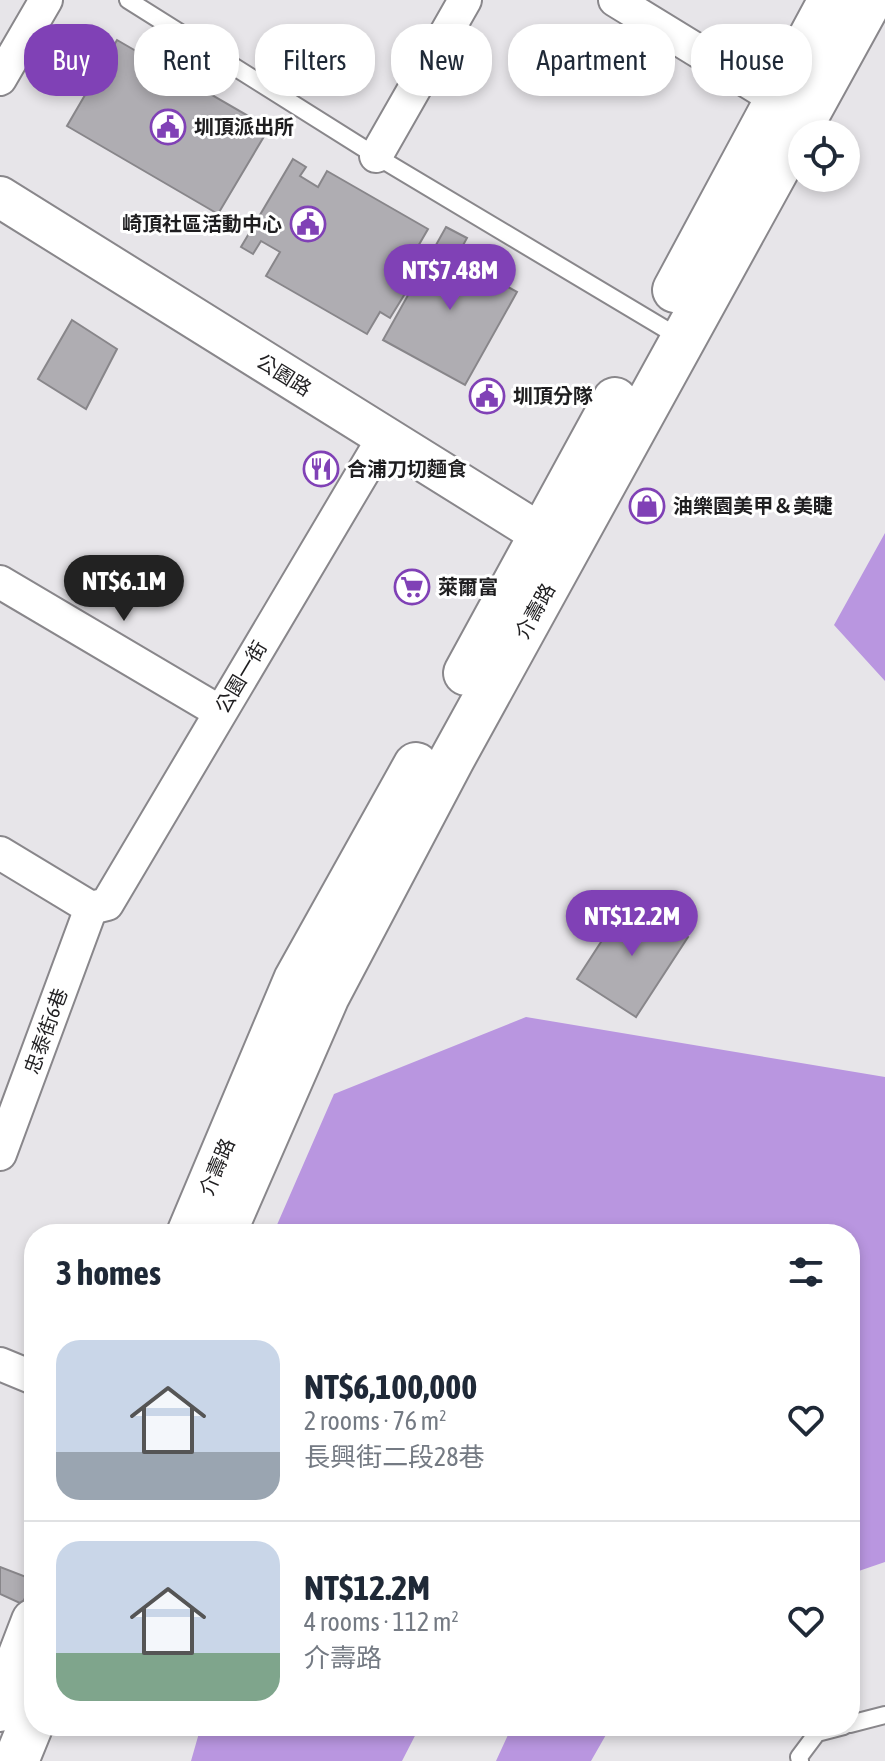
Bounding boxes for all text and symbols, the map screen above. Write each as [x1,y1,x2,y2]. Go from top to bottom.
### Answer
chip: Buy [24,24,118,96]
chip: Rent [134,24,239,96]
chip: Filters [255,24,375,96]
chip: New [391,24,492,96]
chip: Apartment [508,24,675,96]
chip: House [691,24,812,96]
public building icon: 圳頂派出所 [149,108,187,146]
place label: 圳頂派出所 [194,115,294,138]
map controls [788,120,860,192]
button: locate [788,120,860,192]
public building icon: 崎頂社區活動中心 [289,205,327,243]
place label: 崎頂社區活動中心 [122,212,282,235]
pin: NT$7.48M [367,244,533,312]
text: NT$7.48M [402,255,498,285]
street label: 公園路 [253,349,316,400]
public building icon: 圳頂分隊 [468,377,506,415]
place label: 圳頂分隊 [513,384,593,407]
restaurant icon: 合浦刀切麵食 [302,450,340,488]
place label: 合浦刀切麵食 [347,457,467,480]
shop icon: 油樂園美甲＆美睫 [628,487,666,525]
place label: 油樂園美甲＆美睫 [673,494,833,517]
pin: NT$6.1M [50,555,198,623]
text: NT$6.1M [82,566,166,596]
supermarket icon: 萊爾富 [393,568,431,606]
place label: 萊爾富 [438,575,498,598]
street label: 介壽路 [510,579,559,643]
street label: 公園一街 [210,637,271,717]
pin: NT$12.2M [549,890,715,958]
text: NT$12.2M [584,901,680,931]
street label: 忠泰街6巷 [19,985,72,1077]
street label: 介壽路 [194,1135,239,1199]
icon: filters [784,1250,828,1294]
text: 3 homes [56,1253,161,1292]
text: NT$6,100,000 [304,1367,477,1406]
icon: home [120,1372,216,1468]
icon: heart [784,1398,828,1442]
text: 2 rooms · 76 m² [304,1406,446,1436]
text: 長興街二段28巷 [304,1442,484,1472]
text: NT$12.2M [304,1568,430,1607]
icon: home [120,1573,216,1669]
icon: heart [784,1599,828,1643]
text: 4 rooms · 112 m² [304,1607,459,1637]
text: 介壽路 [304,1643,382,1673]

